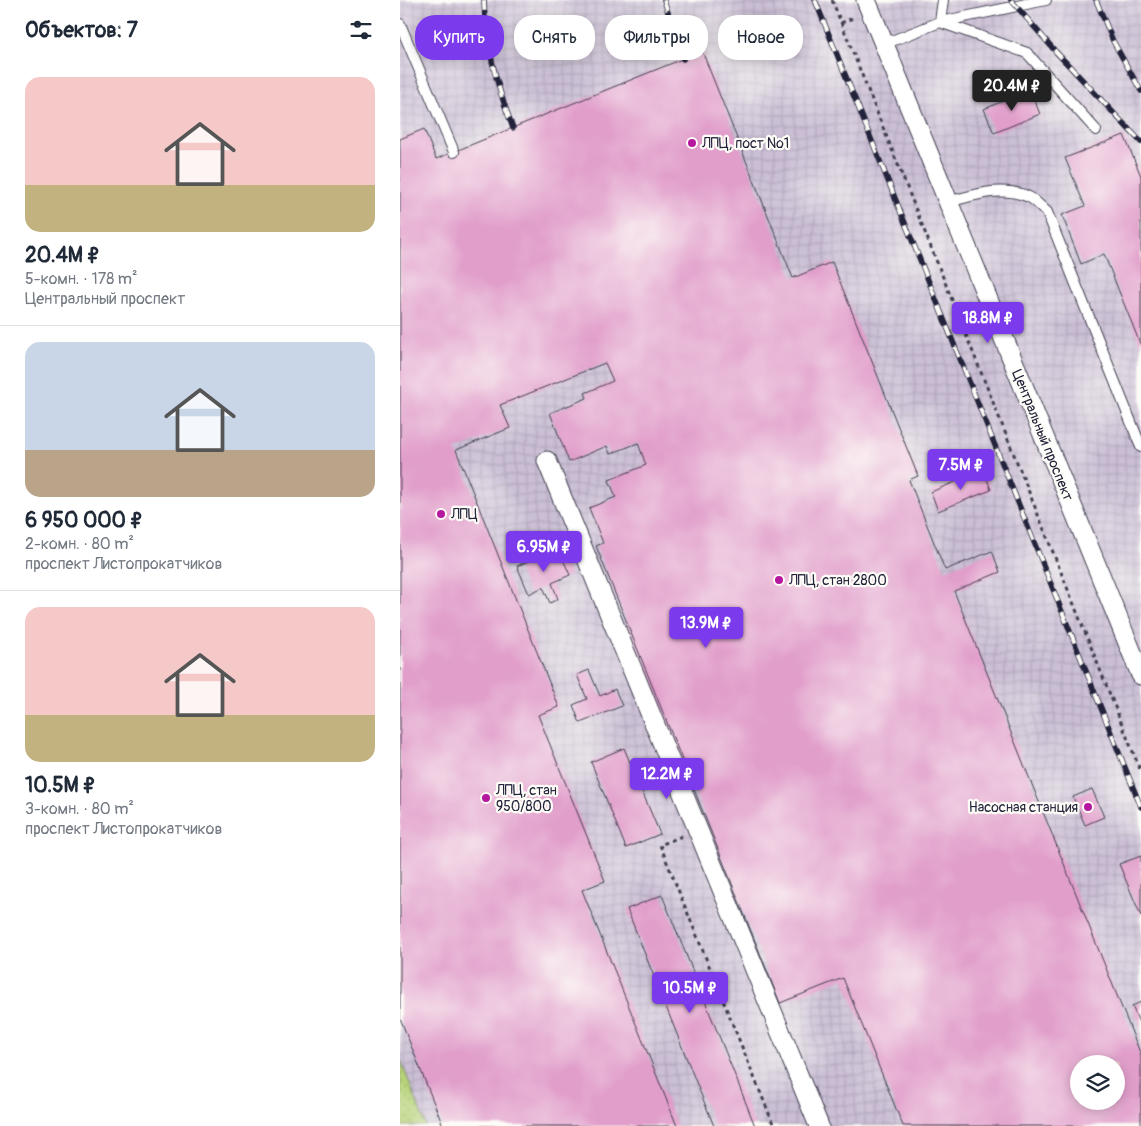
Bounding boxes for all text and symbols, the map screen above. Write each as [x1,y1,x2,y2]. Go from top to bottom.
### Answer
chip: Купить [415,15,504,60]
chip: Снять [514,15,595,60]
chip: Фильтры [605,15,708,60]
chip: Новое [718,15,803,60]
icon: filters [347,16,375,44]
text: Объектов: 7 [25,17,138,44]
pin: 20.4M ₽ [966,70,1058,112]
text: 20.4M ₽ [983,76,1041,96]
icon: home [155,109,245,199]
place label: ЛПЦ, пост №1 [701,135,789,152]
marker: ЛПЦ, пост №1 [686,137,698,149]
text: 20.4M ₽ [25,242,100,269]
text: 5-комн. · 178 m² [25,269,137,289]
text: Центральный проспект [25,289,185,309]
pin: 18.8M ₽ [942,302,1034,344]
text: 18.8M ₽ [963,308,1013,328]
street label: Центральный проспект [1008,367,1077,503]
icon: home [155,375,245,465]
pin: 7.5M ₽ [920,448,1002,491]
text: 7.5M ₽ [938,455,984,475]
place label: ЛПЦ [450,506,478,523]
text: 6 950 000 ₽ [25,507,143,534]
marker: ЛПЦ [435,508,447,520]
pin: 6.95M ₽ [498,530,590,573]
text: 2-комн. · 80 m² [25,534,134,554]
text: 6.95M ₽ [517,537,571,557]
text: проспект Листопрокатчиков [25,554,222,574]
place label: ЛПЦ, стан 2800 [788,572,887,589]
marker: ЛПЦ, стан 2800 [773,574,785,586]
pin: 13.9M ₽ [660,606,752,649]
text: 13.9M ₽ [680,613,732,633]
icon: home [155,640,245,730]
pin: 12.2M ₽ [621,758,713,800]
text: 12.2M ₽ [641,764,693,784]
text: 10.5M ₽ [25,772,96,799]
place label: ЛПЦ, стан 950/800 [495,782,557,815]
marker: ЛПЦ, стан 950/800 [480,792,492,804]
text: 3-комн. · 80 m² [25,799,134,819]
place label: Насосная станция [969,799,1078,816]
marker: Насосная станция [1082,801,1094,813]
text: проспект Листопрокатчиков [25,819,222,839]
pin: 10.5M ₽ [644,972,736,1014]
text: 10.5M ₽ [663,978,717,998]
map controls [1070,1055,1125,1110]
button: layers [1070,1055,1125,1110]

